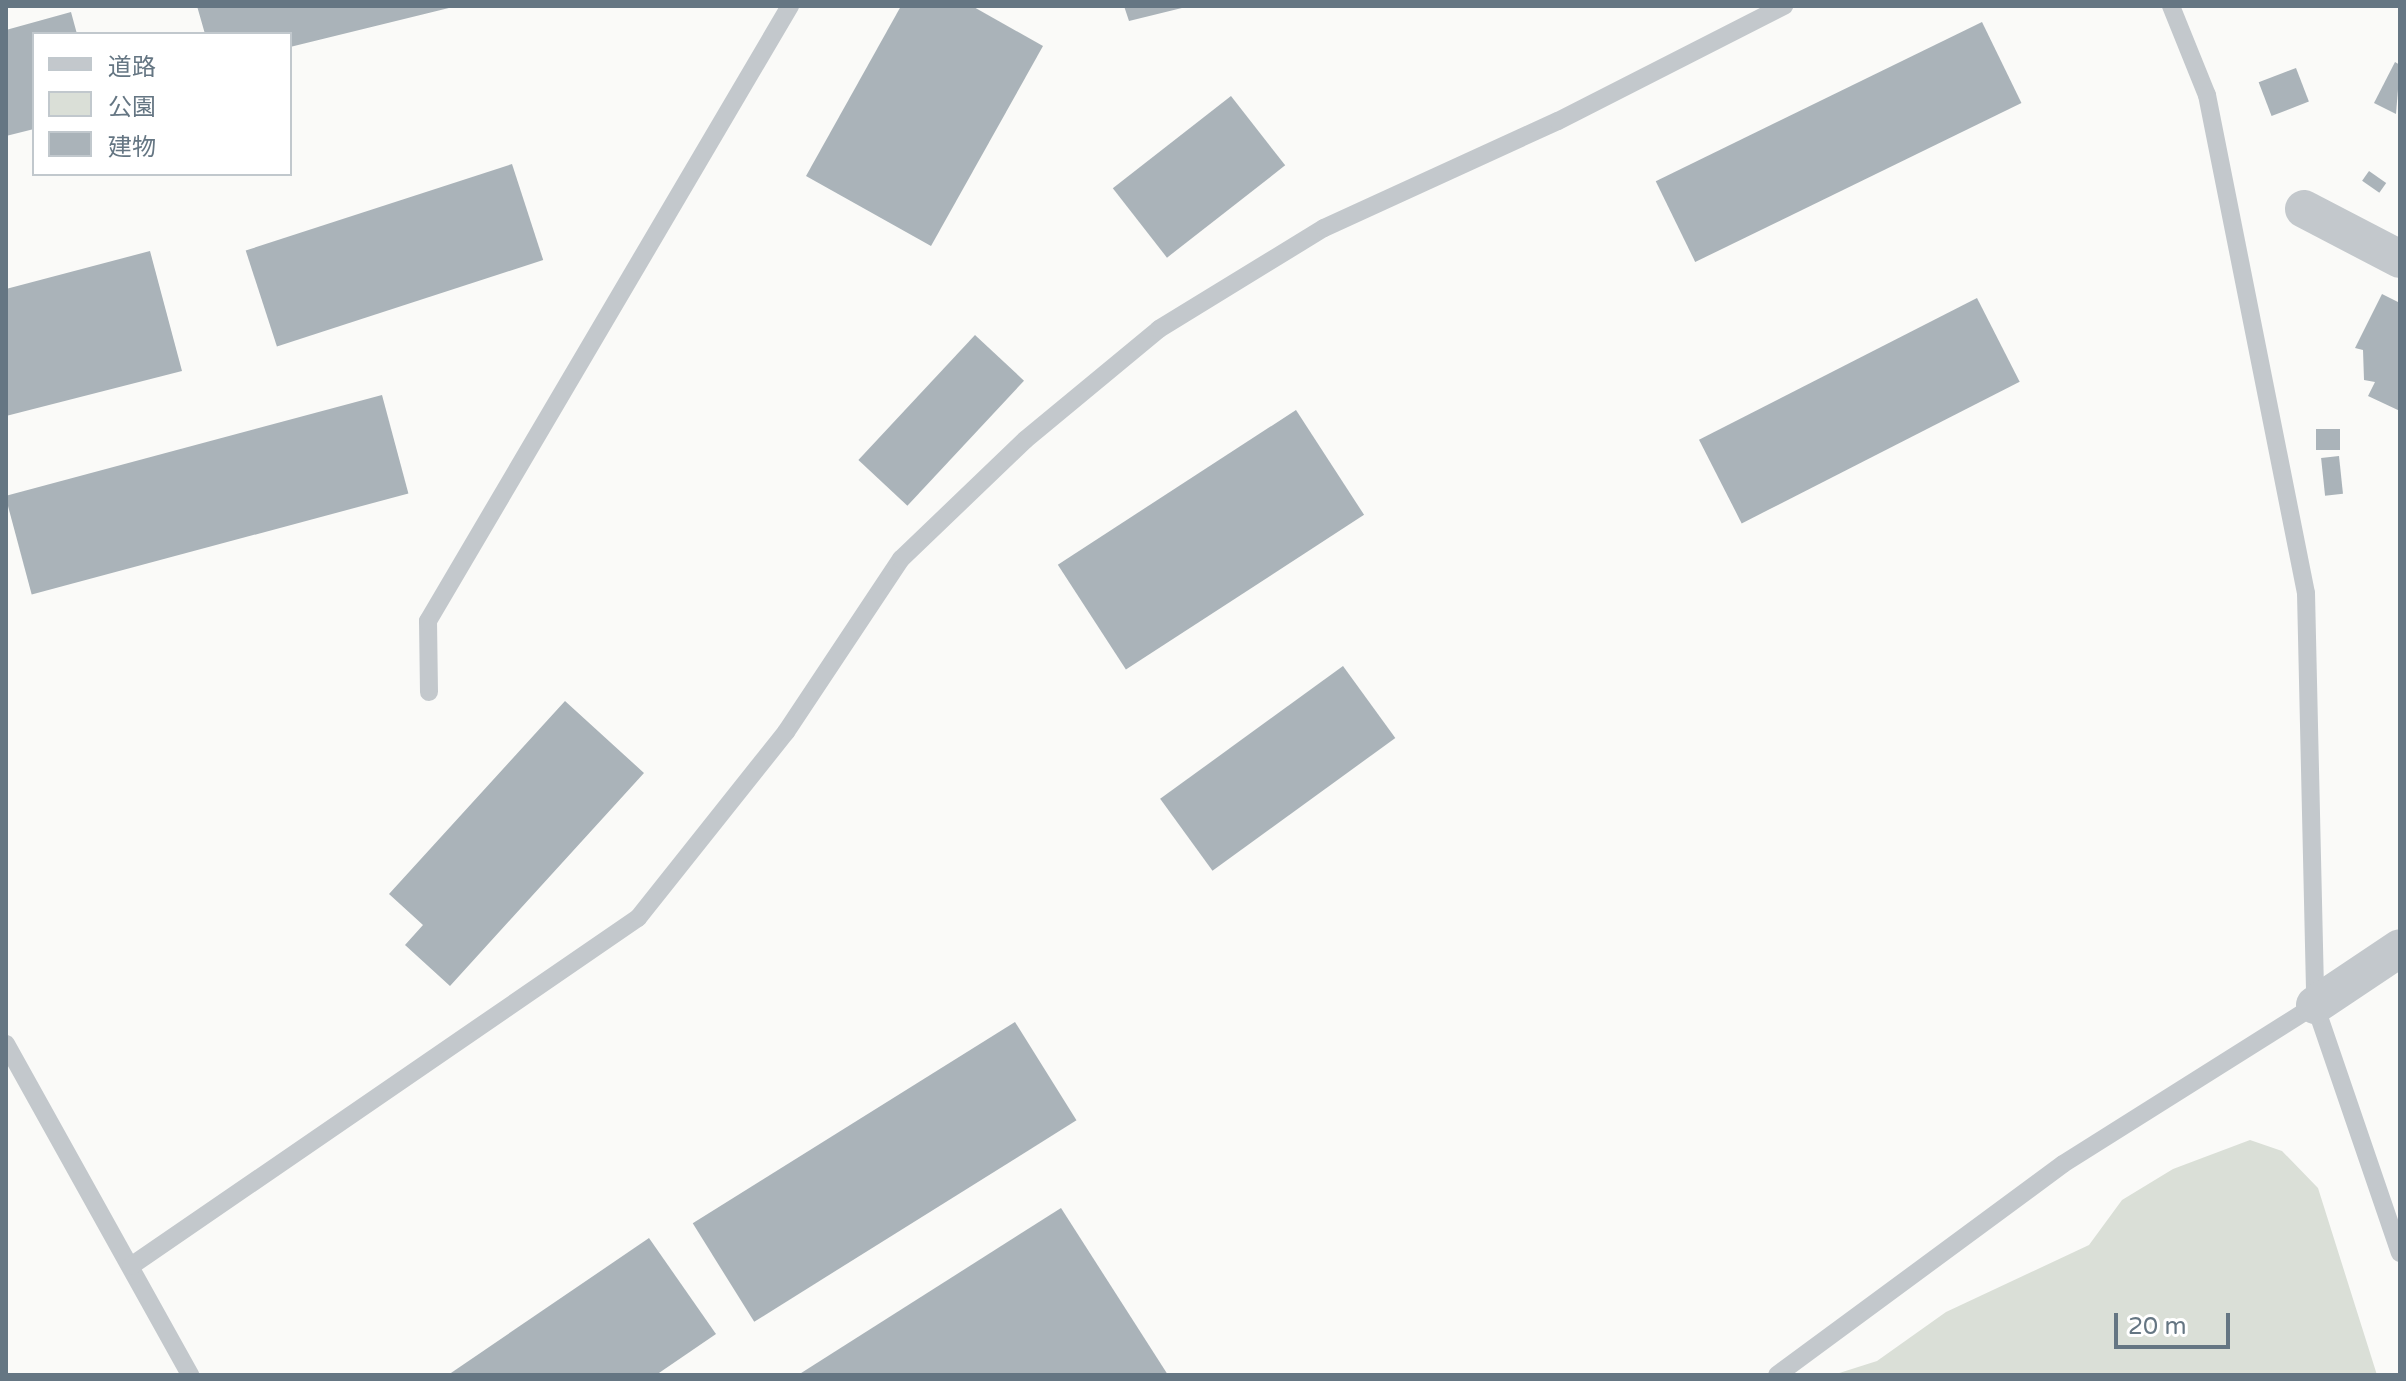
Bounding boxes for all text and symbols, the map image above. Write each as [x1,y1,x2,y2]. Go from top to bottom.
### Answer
legend [32,32,292,176]
text: 道路 [108,53,156,82]
text: 公園 [108,93,156,122]
text: 建物 [108,133,156,162]
scale bar [2118,1297,2234,1347]
text: 20 m [2128,1312,2186,1341]

